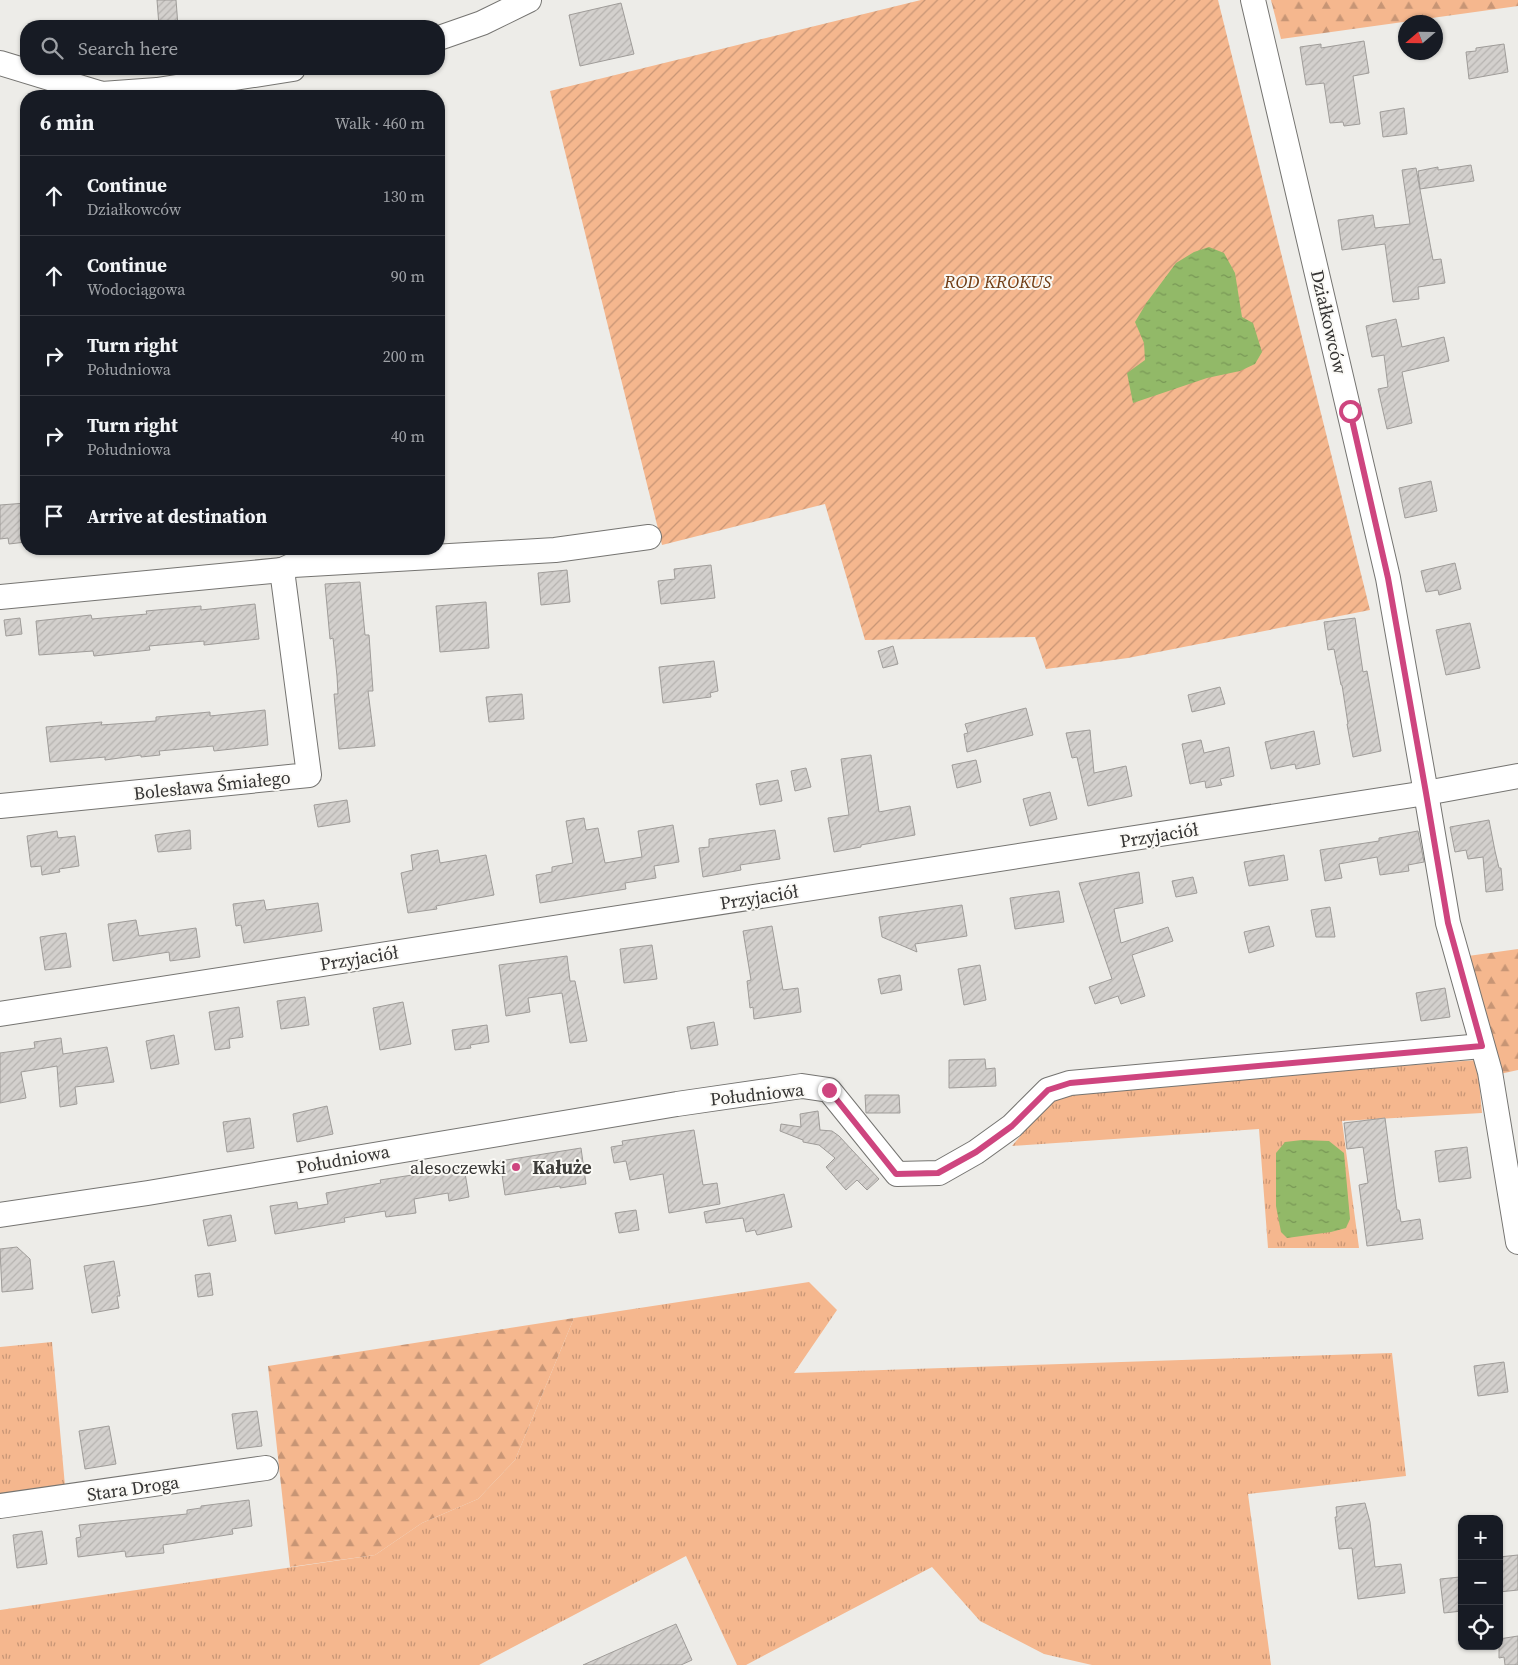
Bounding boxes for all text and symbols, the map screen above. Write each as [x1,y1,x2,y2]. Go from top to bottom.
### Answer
north arrow [1398,15,1443,60]
search box [20,20,445,75]
icon: search [38,34,66,62]
text: Search here [78,35,178,61]
text: 6 min [40,108,95,137]
text: Walk · 460 m [335,112,425,134]
text: Continue [87,172,167,198]
icon: ahead [40,182,68,210]
text: 130 m [383,185,425,207]
text: Działkowców [87,198,181,220]
text: Continue [87,252,167,278]
icon: ahead [40,262,68,290]
text: 90 m [391,265,425,287]
street label: Działkowców [1305,268,1353,377]
park label: ROD KROKUS [943,269,1052,294]
text: Wodociągowa [87,278,185,300]
text: Turn right [87,332,178,358]
icon: right [40,342,68,370]
text: 200 m [383,345,425,367]
text: Południowa [87,358,171,380]
route start [1339,400,1362,423]
text: Turn right [87,412,178,438]
icon: right [40,422,68,450]
text: 40 m [391,425,425,447]
text: Południowa [87,438,171,460]
icon: arrive [40,502,68,530]
text: Arrive at destination [87,503,267,529]
street label: Bolesława Śmiałego [132,764,292,806]
street label: Przyjaciół [1118,816,1200,854]
street label: Przyjaciół [718,878,800,916]
street label: Przyjaciół [318,939,400,977]
street label: Południowa [709,1077,806,1111]
route end [818,1079,841,1102]
street label: Południowa [294,1138,392,1180]
district label: Kałuże [532,1154,592,1180]
place label: alesoczewki [410,1155,506,1180]
marker: alesoczewki [510,1161,522,1173]
street label: Stara Droga [85,1469,182,1507]
map controls [1458,1515,1503,1650]
button: + [1458,1515,1503,1560]
button: − [1458,1560,1503,1605]
button: locate [1458,1605,1503,1650]

